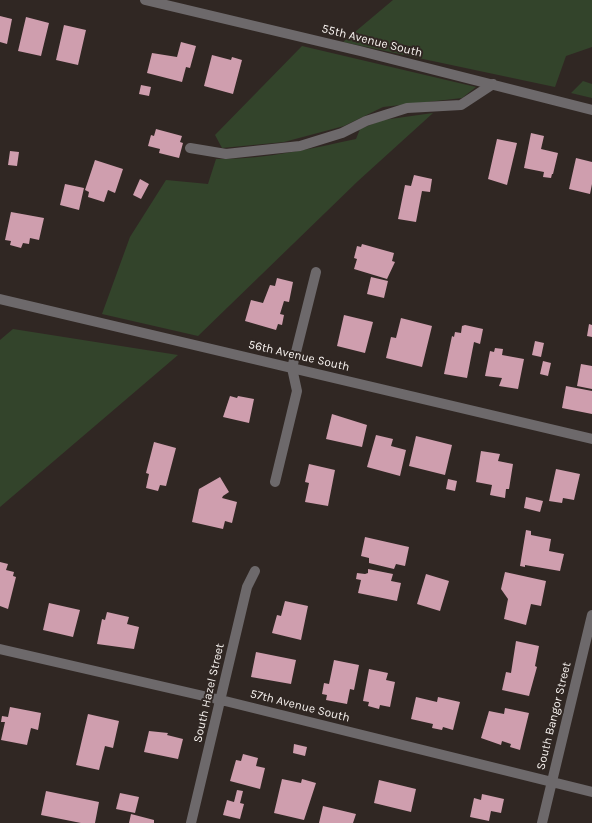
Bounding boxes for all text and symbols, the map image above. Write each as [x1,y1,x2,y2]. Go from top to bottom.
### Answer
street label: 55th Avenue South [320,22,424,60]
street label: 56th Avenue South [247,337,351,375]
street label: South Hazel Street [191,642,227,744]
street label: South Bangor Street [534,661,574,771]
street label: 57th Avenue South [249,687,351,725]

